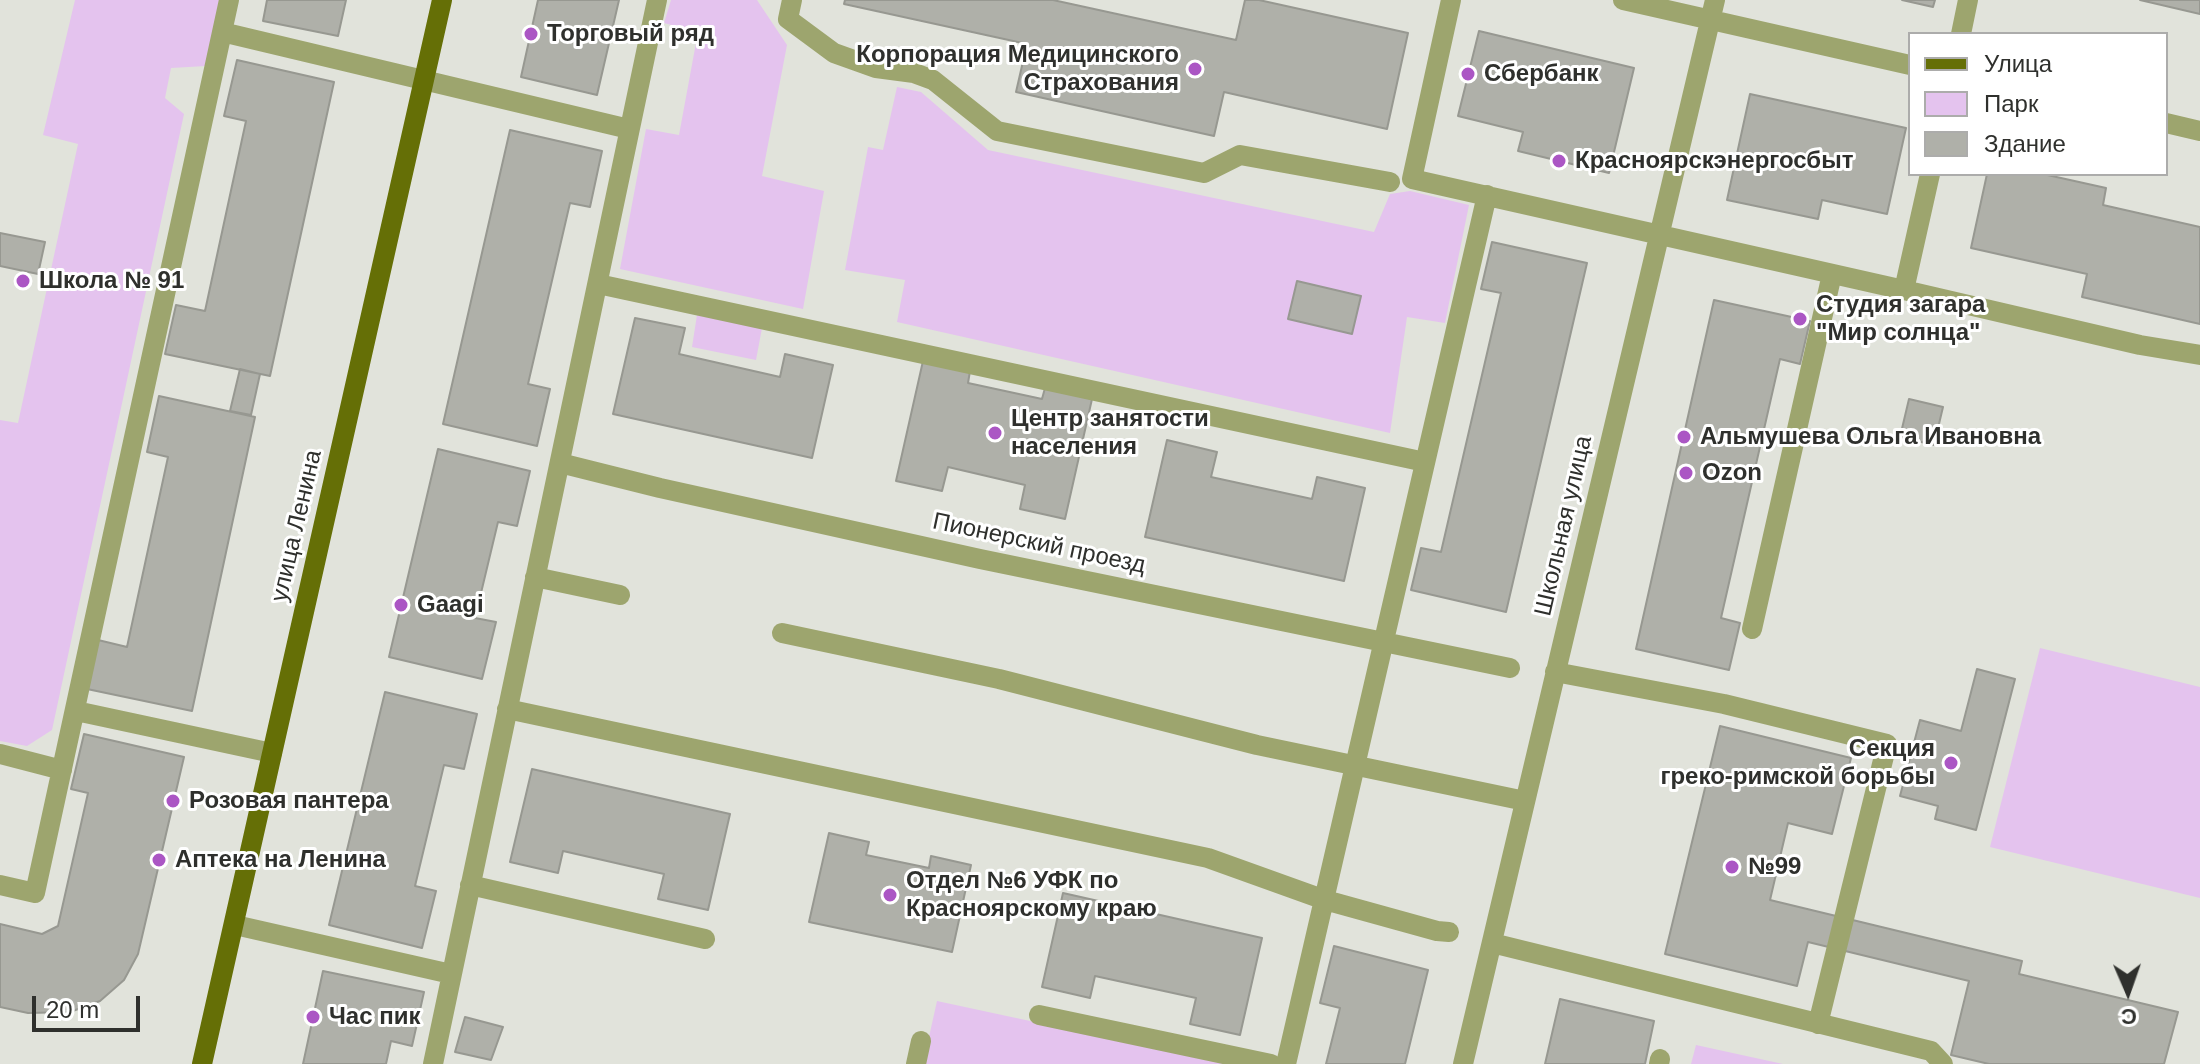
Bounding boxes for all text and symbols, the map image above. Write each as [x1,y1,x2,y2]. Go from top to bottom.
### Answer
place label: Торговый ряд [547,20,714,48]
marker: Торговый ряд [522,25,540,43]
legend [1908,32,2168,176]
place label: Корпорация Медицинского Cтрахования [856,41,1179,97]
text: Улица [1984,50,2052,77]
marker: Корпорация Медицинского Cтрахования [1186,60,1204,78]
place label: Сбербанк [1484,60,1599,88]
marker: Сбербанк [1459,65,1477,83]
text: Парк [1984,90,2038,117]
text: Здание [1984,130,2066,157]
place label: Красноярскэнергосбыт [1575,147,1853,175]
marker: Красноярскэнергосбыт [1550,152,1568,170]
place label: Школа № 91 [39,267,184,295]
marker: Школа № 91 [14,272,32,290]
place label: Студия загара "Мир солнца" [1816,291,1985,347]
marker: Студия загара "Мир солнца" [1791,310,1809,328]
place label: Центр занятости населения [1011,405,1209,461]
place label: Альмушева Ольга Ивановна [1700,423,2041,451]
marker: Центр занятости населения [986,424,1004,442]
marker: Альмушева Ольга Ивановна [1675,428,1693,446]
street label: Школьная улица [1529,433,1599,619]
street label: улица Ленина [266,447,328,605]
place label: Ozon [1702,459,1762,487]
marker: Ozon [1677,464,1695,482]
street label: Пионерский проезд [930,507,1148,581]
place label: Gaagi [417,591,484,619]
marker: Gaagi [392,596,410,614]
place label: Секция греко-римской борьбы [1660,735,1935,791]
marker: Секция греко-римской борьбы [1942,754,1960,772]
place label: Розовая пантера [189,787,389,815]
marker: Розовая пантера [164,792,182,810]
place label: Аптека на Ленина [175,846,386,874]
marker: Аптека на Ленина [150,851,168,869]
place label: №99 [1748,853,1801,881]
marker: №99 [1723,858,1741,876]
place label: Отдел №6 УФК по Красноярскому краю [906,867,1157,923]
marker: Отдел №6 УФК по Красноярскому краю [881,886,899,904]
north arrow [2088,952,2168,1032]
scale bar [36,980,144,1030]
text: 20 m [46,996,99,1023]
place label: Час пик [329,1003,420,1031]
text: С [2120,1004,2137,1029]
marker: Час пик [304,1008,322,1026]

